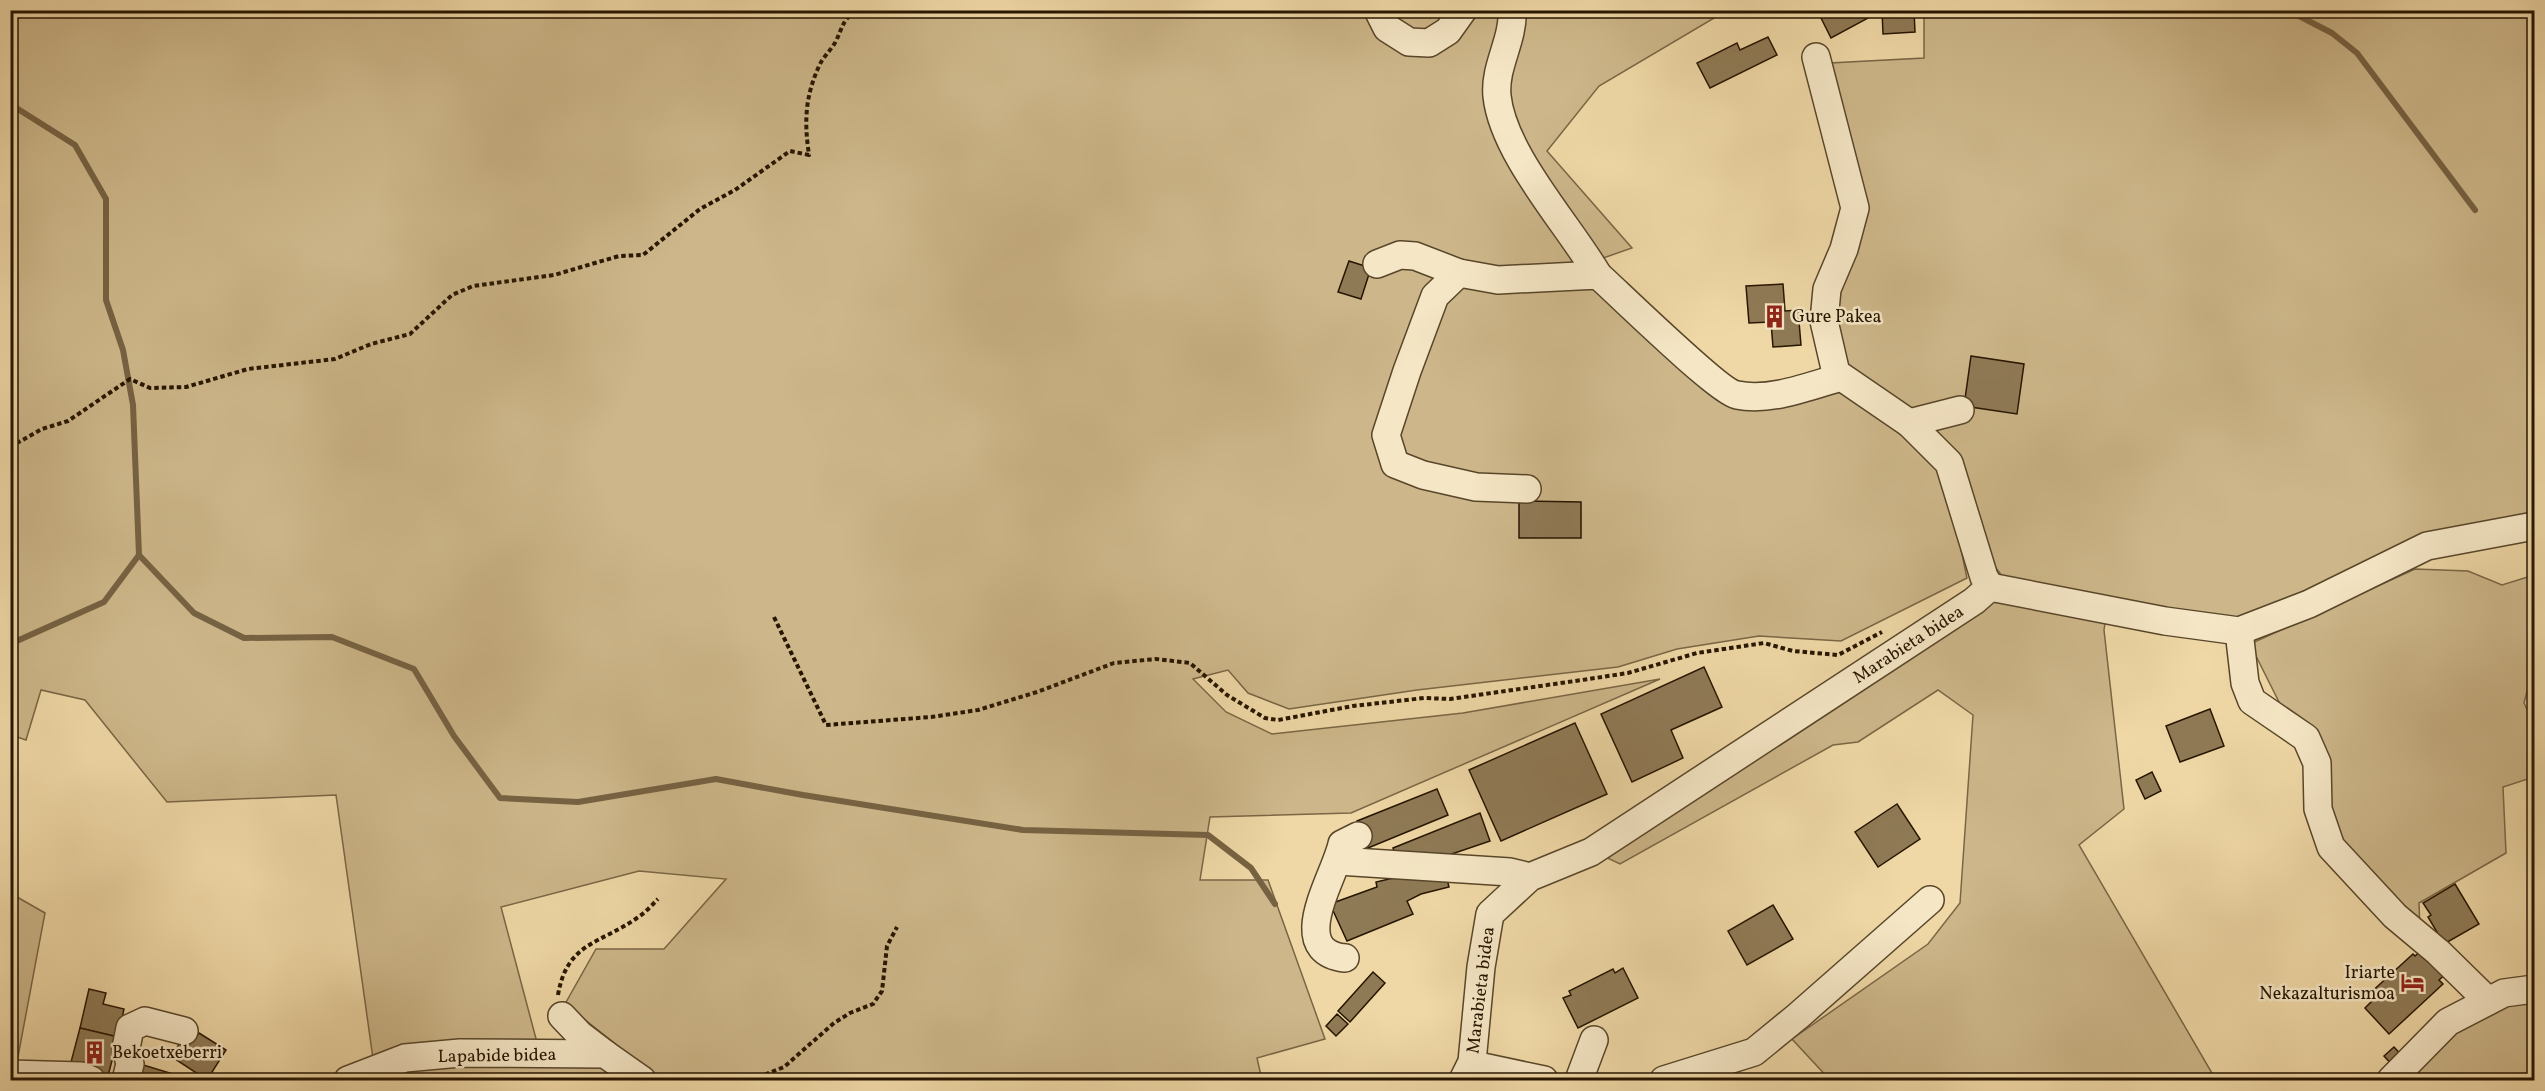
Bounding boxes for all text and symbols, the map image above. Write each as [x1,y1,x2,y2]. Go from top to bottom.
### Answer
building icon: Gure Pakea [1761,303,1787,329]
place label: Gure Pakea [1792,305,1881,330]
street label: Marabieta bidea [1848,600,1969,691]
street label: Marabieta bidea [1461,925,1502,1055]
place label: Iriarte Nekazalturismoa [2259,961,2395,1007]
hotel icon: Iriarte Nekazalturismoa [2400,969,2426,995]
building icon: Bekoetxeberri [81,1039,107,1065]
place label: Bekoetxeberri [112,1041,222,1066]
street label: Lapabide bidea [437,1043,557,1070]

